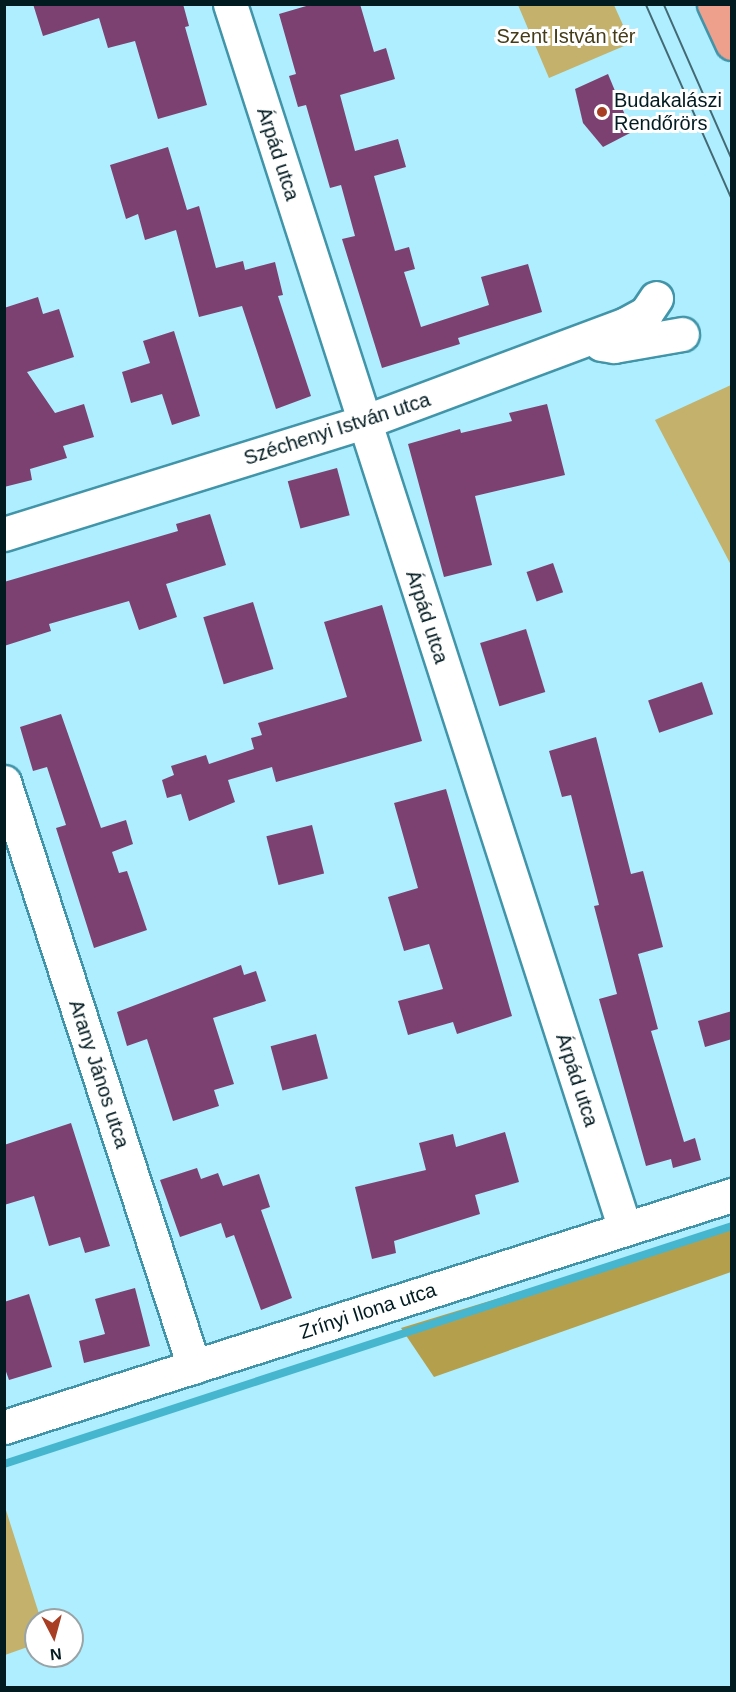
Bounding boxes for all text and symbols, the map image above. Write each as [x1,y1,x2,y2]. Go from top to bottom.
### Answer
park label: Szent István tér [497,24,635,48]
place label: Budakalászi Rendőrörs [614,88,722,135]
street label: Árpád utca [252,104,304,204]
marker: Budakalászi Rendőrörs [595,105,609,119]
street label: Széchenyi István utca [241,388,433,470]
street label: Árpád utca [401,567,453,667]
street label: Arany János utca [64,997,134,1151]
street label: Árpád utca [551,1030,603,1130]
street label: Zrínyi Ilona utca [297,1278,439,1344]
north arrow [24,1608,84,1668]
text: N [49,1645,62,1663]

